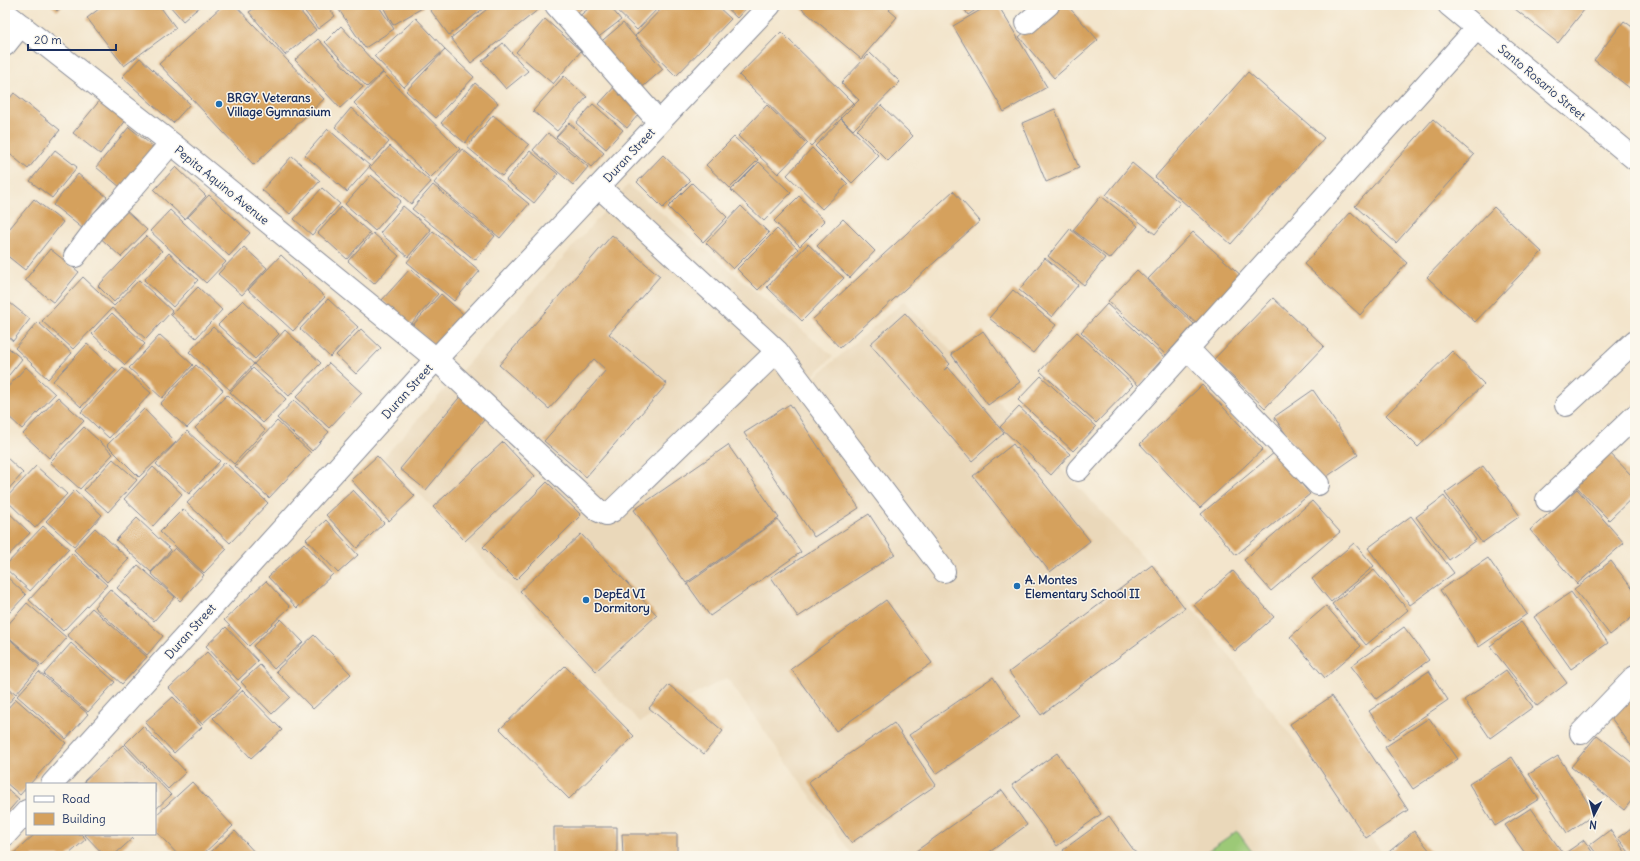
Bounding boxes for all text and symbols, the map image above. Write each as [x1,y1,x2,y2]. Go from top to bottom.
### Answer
scale bar [28,26,116,52]
text: 20 m [34,32,62,47]
street label: Santo Rosario Street [1495,41,1589,123]
place label: BRGY. Veterans Village Gymnasium [227,90,331,120]
marker: BRGY. Veterans Village Gymnasium [214,99,224,109]
street label: Duran Street [600,125,658,185]
street label: Pepita Aquino Avenue [172,142,272,228]
street label: Duran Street [378,360,436,422]
place label: A. Montes Elementary School II [1025,572,1140,602]
marker: A. Montes Elementary School II [1012,581,1022,591]
place label: DepEd VI Dormitory [594,586,650,616]
marker: DepEd VI Dormitory [581,595,591,605]
street label: Duran Street [161,600,219,662]
legend [26,783,156,835]
text: Road [62,791,90,806]
north arrow [1574,795,1614,835]
text: Building [62,811,106,826]
text: N [1588,818,1597,832]

